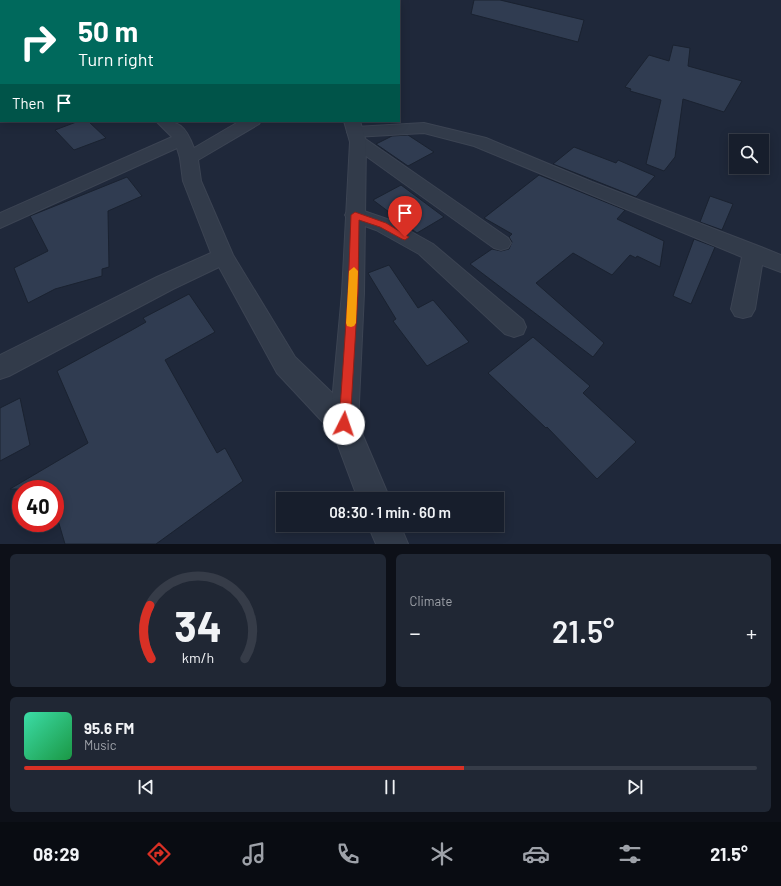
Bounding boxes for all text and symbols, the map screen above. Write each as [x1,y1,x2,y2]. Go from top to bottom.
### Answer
text: 50 m [78,14,138,48]
icon: right [12,16,64,68]
text: Turn right [78,48,154,70]
icon: arrive [53,92,75,114]
text: Then [12,94,45,112]
map controls [729,134,769,174]
button: search [729,134,769,174]
pin [388,196,422,237]
icon: arrive [394,202,416,224]
position arrow [323,403,365,445]
speed limit sign: 40 [12,480,64,532]
text: 08:30 · 1 min · 60 m [329,503,451,521]
text: Climate [410,593,453,609]
text: 34 [174,599,222,649]
text: 21.5° [552,613,614,649]
text: − [410,619,421,645]
text: + [746,619,757,645]
text: km/h [182,648,214,665]
text: 95.6 FM [84,719,134,737]
text: Music [84,737,117,753]
icon: previous [135,776,157,798]
icon: pause [379,776,401,798]
icon: next [624,776,646,798]
icon: directions [145,840,173,868]
icon: music [240,840,268,868]
icon: phone [334,840,362,868]
icon: climate [428,840,456,868]
icon: car [522,840,550,868]
icon: filters [616,840,644,868]
text: 08:29 [33,843,79,865]
text: 21.5° [710,843,748,865]

